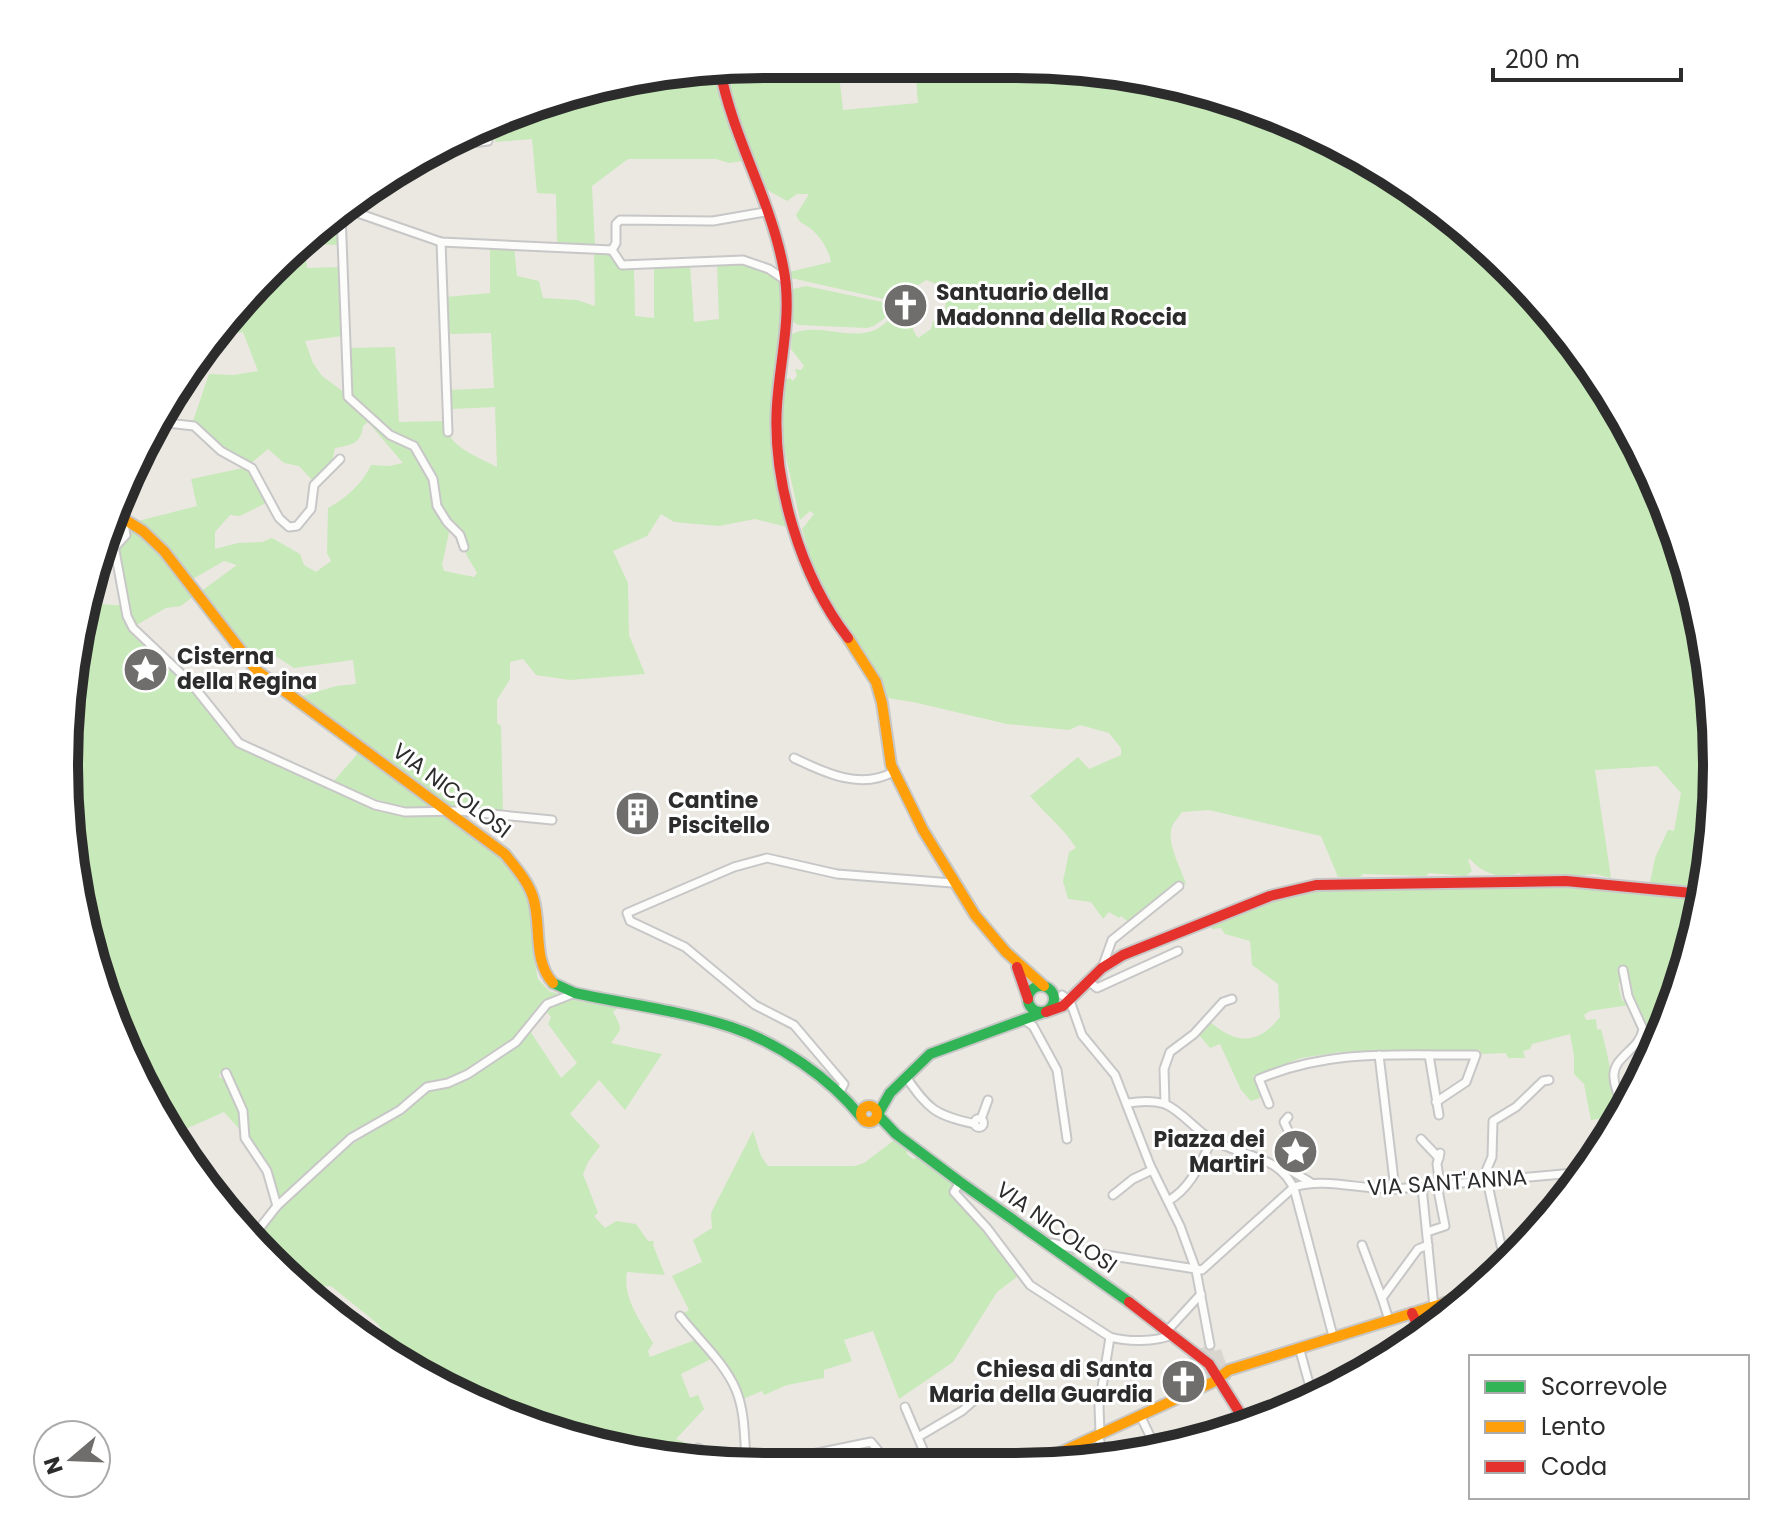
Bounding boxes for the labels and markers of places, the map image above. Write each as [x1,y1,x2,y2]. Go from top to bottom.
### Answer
place label: Santuario della Madonna della Roccia [936,277,1187,333]
church icon: Santuario della Madonna della Roccia [881,281,929,329]
place label: Cisterna della Regina [177,641,317,697]
place icon: Cisterna della Regina [122,645,170,693]
place label: Cantine Piscitello [668,785,770,841]
building icon: Cantine Piscitello [613,789,661,837]
place label: Piazza dei Martiri [1153,1124,1265,1180]
place icon: Piazza dei Martiri [1272,1128,1320,1176]
place label: Chiesa di Santa Maria della Guardia [929,1354,1153,1410]
church icon: Chiesa di Santa Maria della Guardia [1160,1358,1208,1406]

